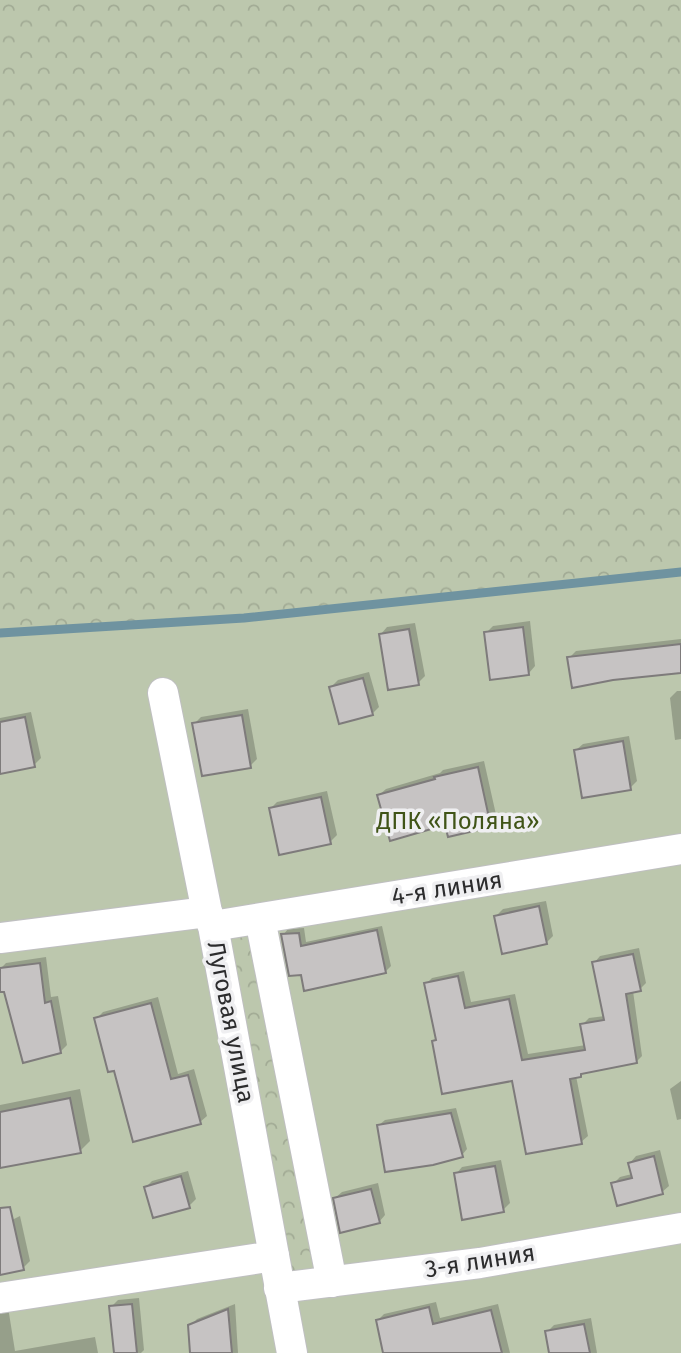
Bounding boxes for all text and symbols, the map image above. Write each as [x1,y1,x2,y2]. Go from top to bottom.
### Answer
park label: ДПК «Поляна» [375,807,540,835]
street label: 4-я линия [390,865,504,911]
street label: Луговая улица [202,939,260,1105]
street label: 3-я линия [423,1238,537,1284]

